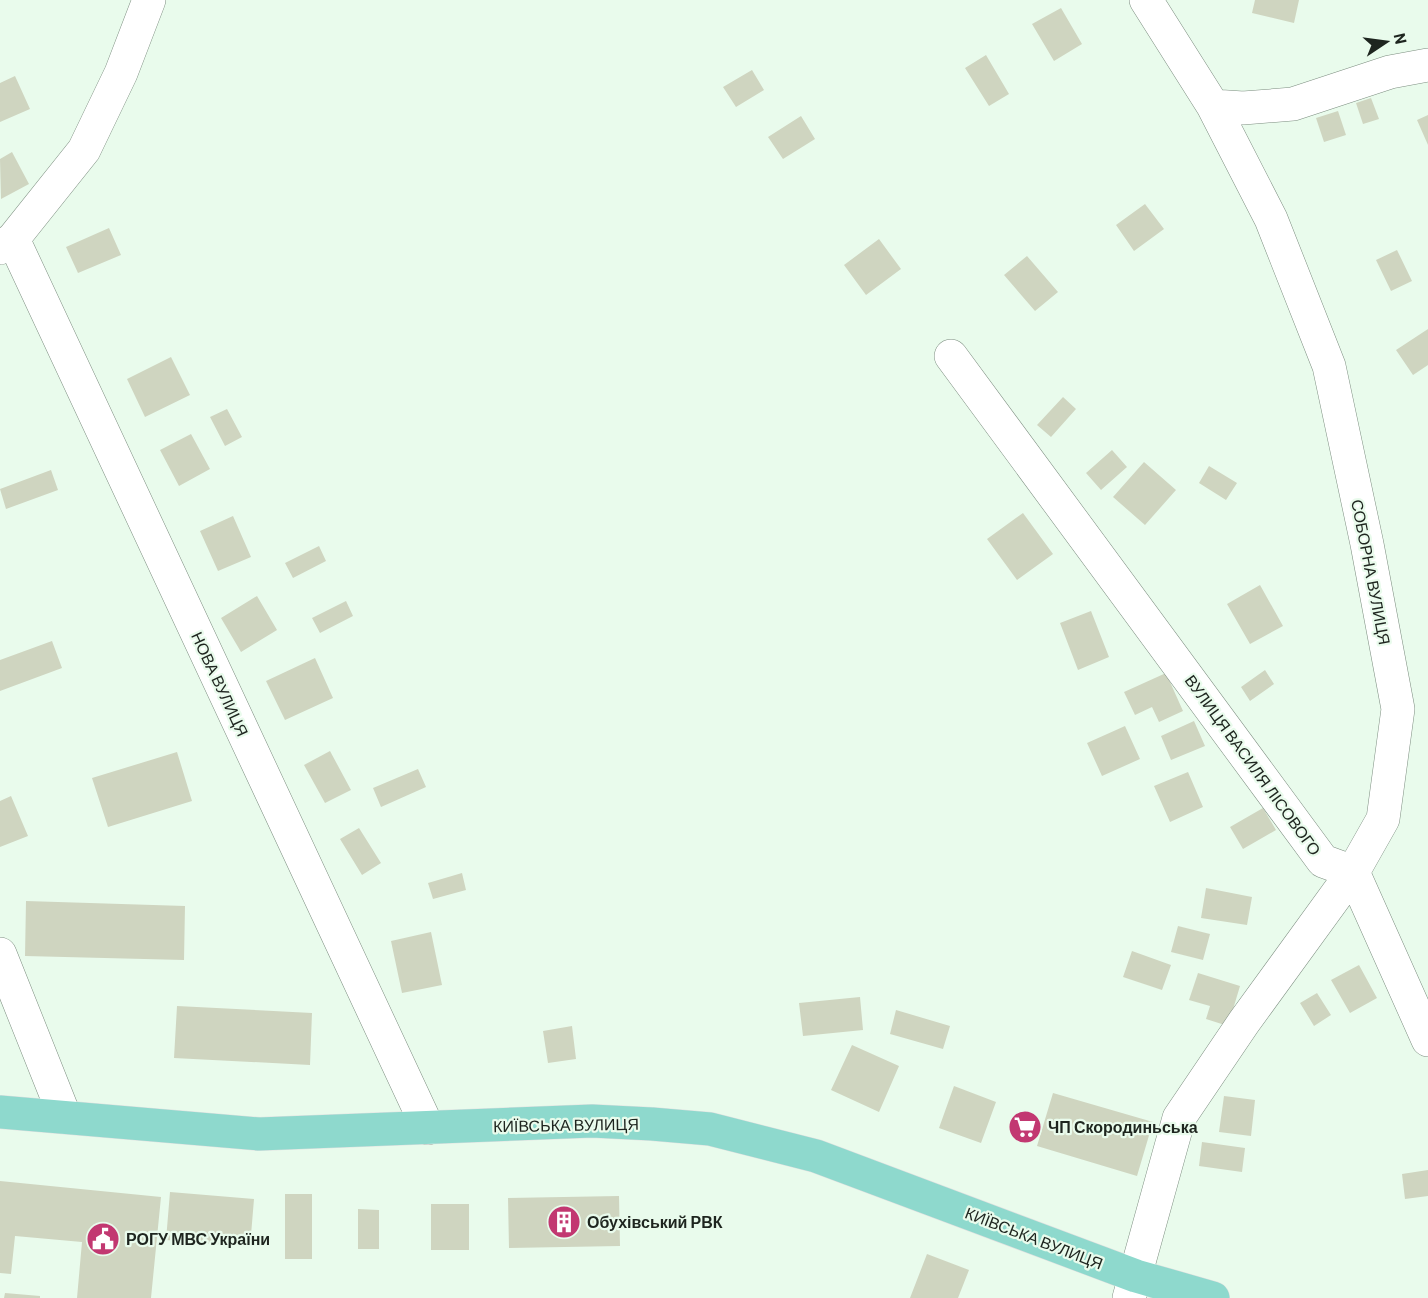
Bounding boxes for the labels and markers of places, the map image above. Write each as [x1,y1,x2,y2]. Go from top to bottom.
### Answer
supermarket icon: ЧП Скородиньська [1007,1109,1043,1145]
place label: ЧП Скородиньська [1048,1117,1198,1136]
building icon: Обухівський РВК [546,1204,582,1240]
place label: Обухівський РВК [587,1212,723,1231]
public building icon: РОГУ МВС України [85,1221,121,1257]
place label: РОГУ МВС України [126,1229,270,1248]

